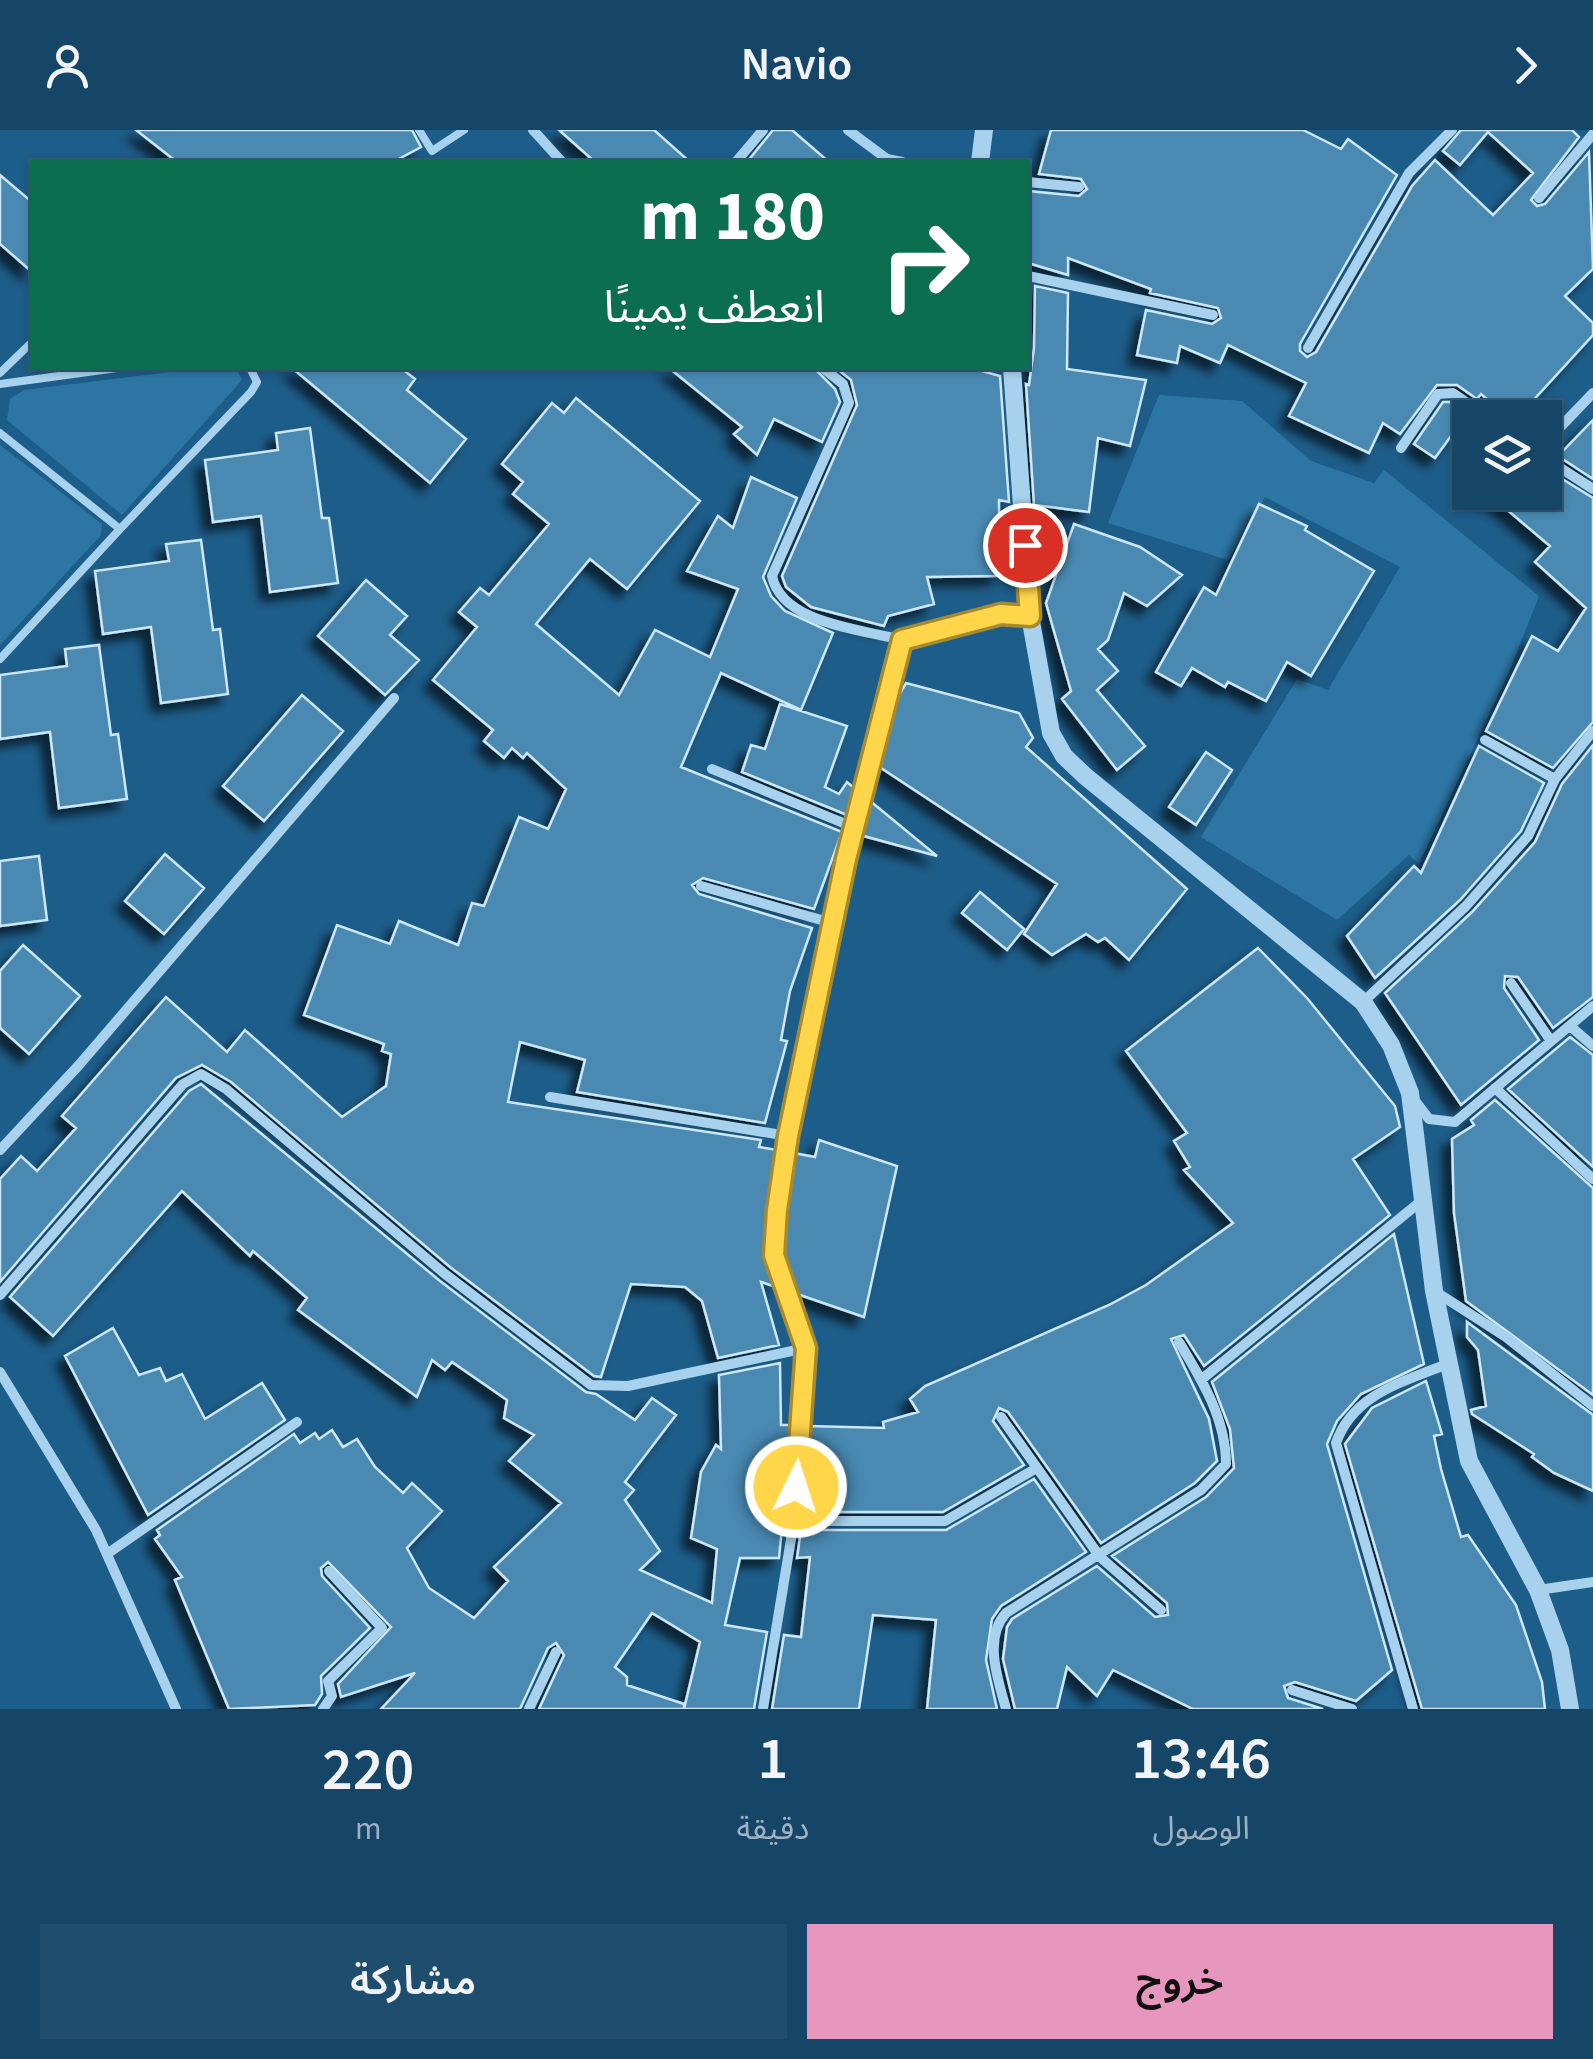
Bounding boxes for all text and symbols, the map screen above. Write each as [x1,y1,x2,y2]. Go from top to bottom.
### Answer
text: Navio [741,33,852,97]
icon: person [40,38,95,93]
icon: forward [1498,38,1553,93]
text: 180 m [640,167,825,267]
icon: right [860,200,990,330]
text: انعطف يمينًا [604,276,825,340]
map controls [1452,400,1562,510]
button: layers [1452,400,1562,510]
pin [983,503,1068,588]
icon: arrive [998,518,1053,573]
position arrow [744,1435,848,1539]
text: 1 [757,1717,788,1802]
text: 13:46 [1131,1717,1271,1802]
text: 220 [322,1728,414,1813]
text: m [355,1806,381,1852]
text: دقيقة [736,1806,809,1852]
text: الوصول [1153,1806,1250,1852]
button: مشاركة [40,1924,787,2039]
button: خروج [807,1924,1553,2039]

